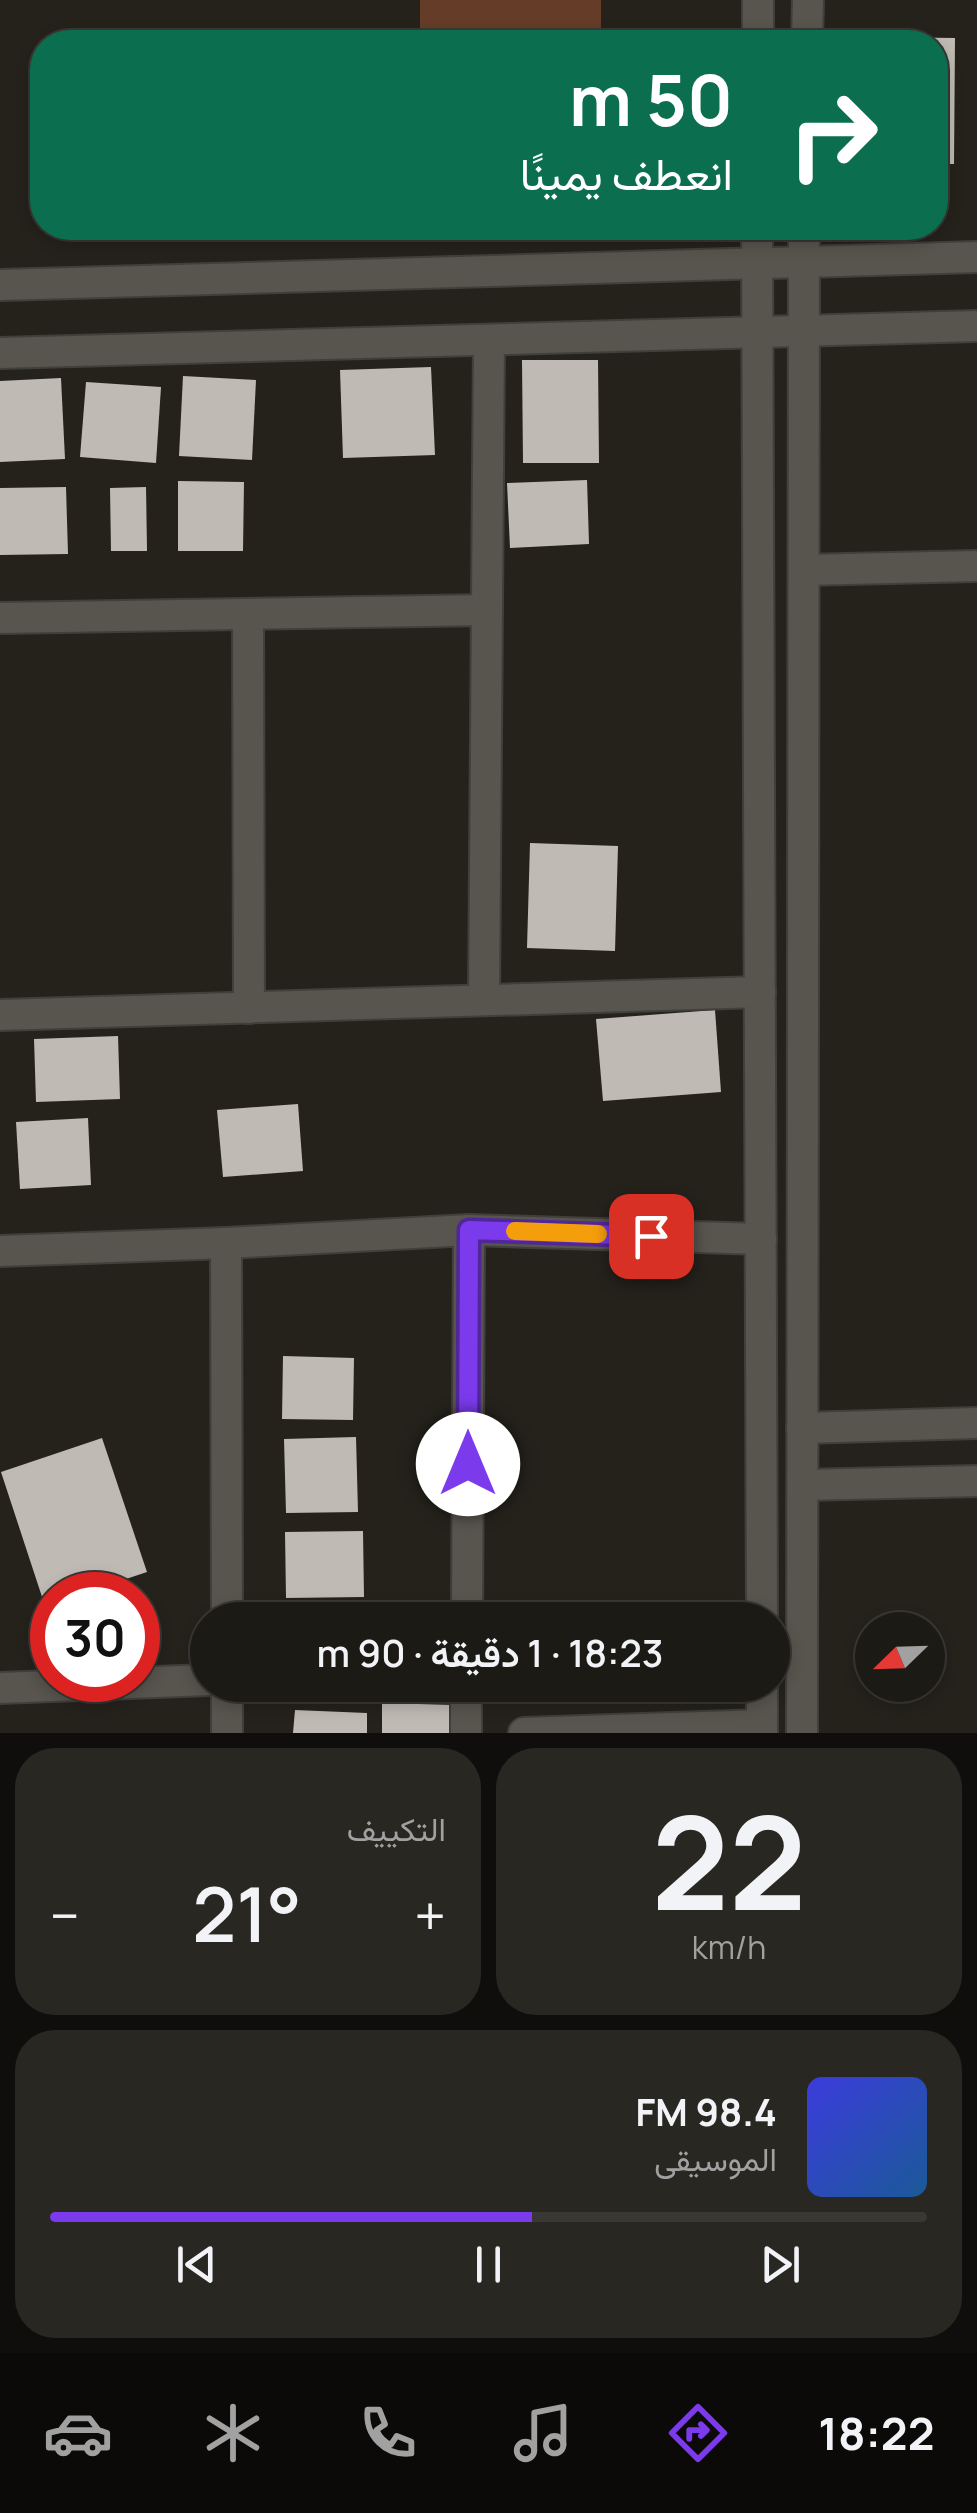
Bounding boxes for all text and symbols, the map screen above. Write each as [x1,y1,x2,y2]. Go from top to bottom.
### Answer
text: 50 m [569,51,733,147]
icon: right [768,70,898,200]
text: انعطف يمينًا [520,142,733,204]
pin [609,1194,694,1279]
icon: arrive [624,1209,679,1264]
position arrow [416,1412,520,1516]
speed limit sign: 30 [30,1572,160,1702]
north arrow [855,1612,945,1702]
map controls [855,1612,945,1702]
text: 18:23 · 1 دقيقة · 90 m [316,1626,664,1678]
text: 22 [652,1771,806,1949]
text: التكييف [347,1807,446,1851]
text: 21° [192,1862,302,1965]
text: − [50,1877,80,1953]
text: + [414,1877,446,1953]
text: km/h [692,1925,766,1969]
text: 98.4 FM [635,2085,777,2137]
text: الموسيقى [654,2137,777,2181]
icon: previous [169,2237,224,2292]
icon: pause [461,2237,516,2292]
icon: next [753,2237,808,2292]
icon: car [43,2398,113,2468]
icon: climate [198,2398,268,2468]
icon: phone [353,2398,423,2468]
icon: music [508,2398,578,2468]
icon: directions [663,2398,733,2468]
text: 18:22 [818,2402,934,2464]

